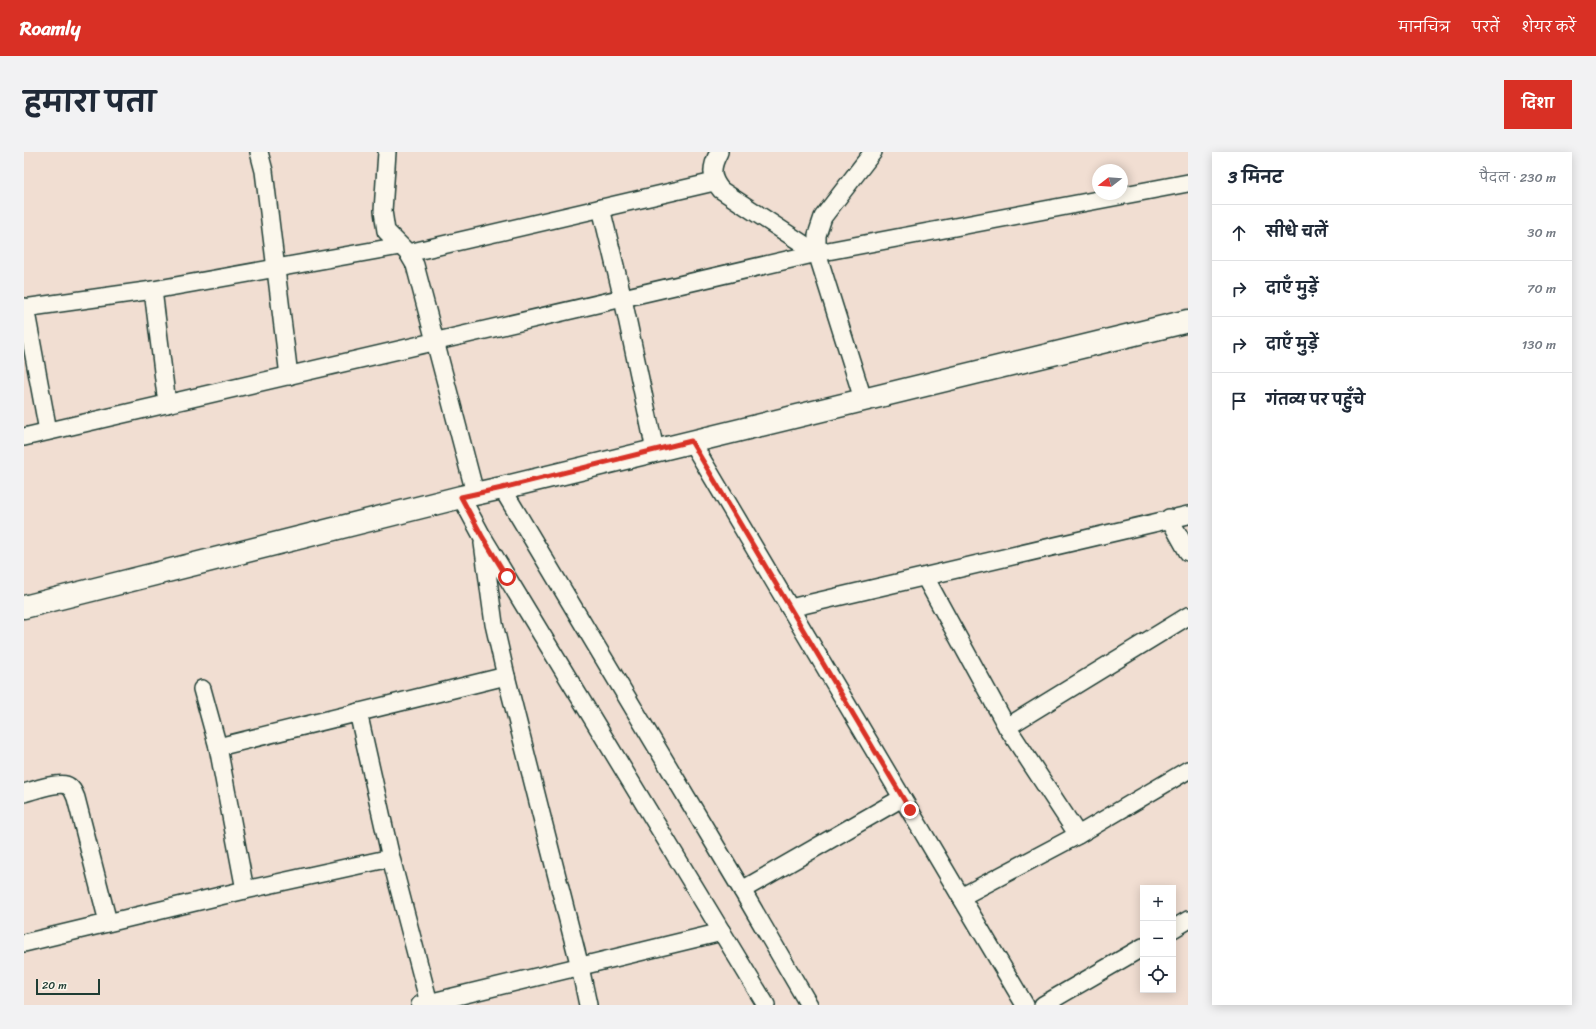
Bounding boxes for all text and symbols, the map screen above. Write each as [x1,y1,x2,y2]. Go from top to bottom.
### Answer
text: Roamly [20,12,80,45]
text: मानचित्र [1399,15,1450,40]
text: परतें [1472,15,1499,40]
text: शेयर करें [1521,15,1576,40]
text: हमारा पता [24,78,156,127]
button: दिशा [1504,80,1572,129]
text: 3 मिनट [1228,162,1283,192]
north arrow [1092,164,1128,200]
text: पैदल · 230 m [1479,166,1556,189]
text: सीधे चलें [1266,219,1327,245]
text: 30 m [1527,221,1556,244]
icon: ahead [1228,222,1250,244]
text: दाएँ मुड़ें [1266,275,1318,301]
text: 70 m [1527,277,1556,300]
icon: right [1228,278,1250,300]
text: दाएँ मुड़ें [1266,331,1318,357]
text: 130 m [1522,333,1556,356]
icon: right [1228,334,1250,356]
text: गंतव्य पर पहुँचे [1266,387,1365,413]
icon: arrive [1228,390,1250,412]
route start [498,568,516,586]
route end [901,801,919,819]
map controls [1140,885,1176,993]
button: + [1140,885,1176,921]
button: − [1140,921,1176,957]
button: locate [1140,957,1176,993]
text: 20 m [42,976,67,995]
scale bar [36,977,100,996]

